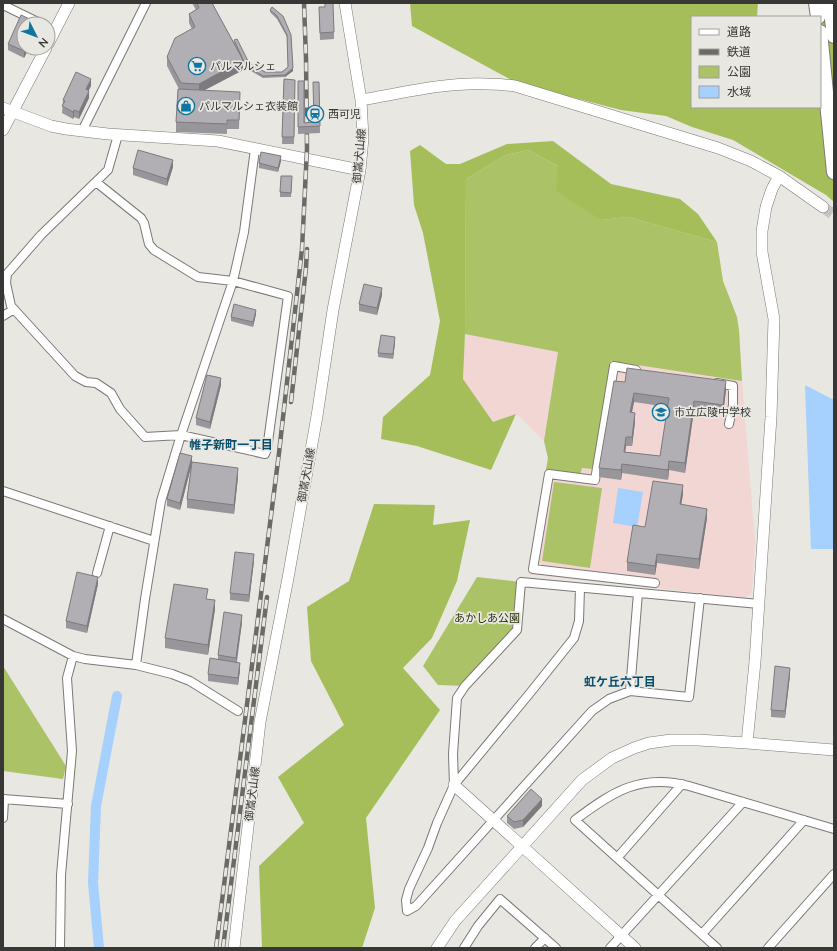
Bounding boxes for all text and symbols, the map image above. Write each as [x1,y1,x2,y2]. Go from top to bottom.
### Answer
north arrow [16,16,56,56]
legend [691,16,821,108]
text: 道路 [727,24,751,40]
text: N [35,34,51,50]
text: 鉄道 [727,44,751,60]
supermarket icon: パルマルシェ [187,56,207,76]
place label: パルマルシェ [210,59,276,74]
text: 公園 [727,64,751,80]
text: 水域 [727,84,751,100]
shop icon: パルマルシェ衣装館 [176,96,196,116]
place label: パルマルシェ衣装館 [199,99,298,114]
station icon: 西可児 [305,104,325,124]
place label: 西可児 [328,107,361,122]
street label: 御嵩犬山線 [350,128,369,185]
school or university icon: 市立広陵中学校 [651,402,671,422]
place label: 市立広陵中学校 [674,405,751,420]
district label: 帷子新町一丁目 [189,437,273,453]
street label: 御嵩犬山線 [294,447,319,504]
park label: あかしあ公園 [454,611,520,626]
district label: 虹ケ丘六丁目 [584,674,656,690]
street label: 御嵩犬山線 [242,766,263,823]

